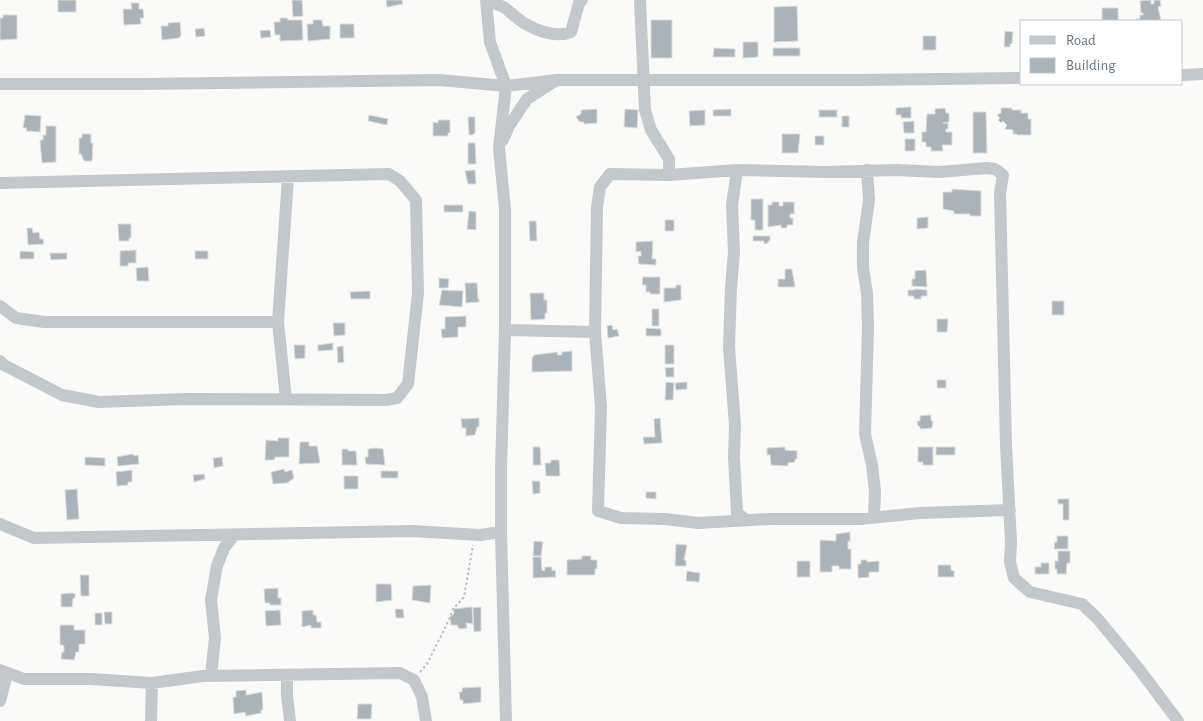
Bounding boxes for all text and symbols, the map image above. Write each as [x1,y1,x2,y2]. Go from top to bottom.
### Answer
legend [1020,20,1183,85]
text: Road [1066,33,1096,48]
text: Building [1066,58,1116,73]

